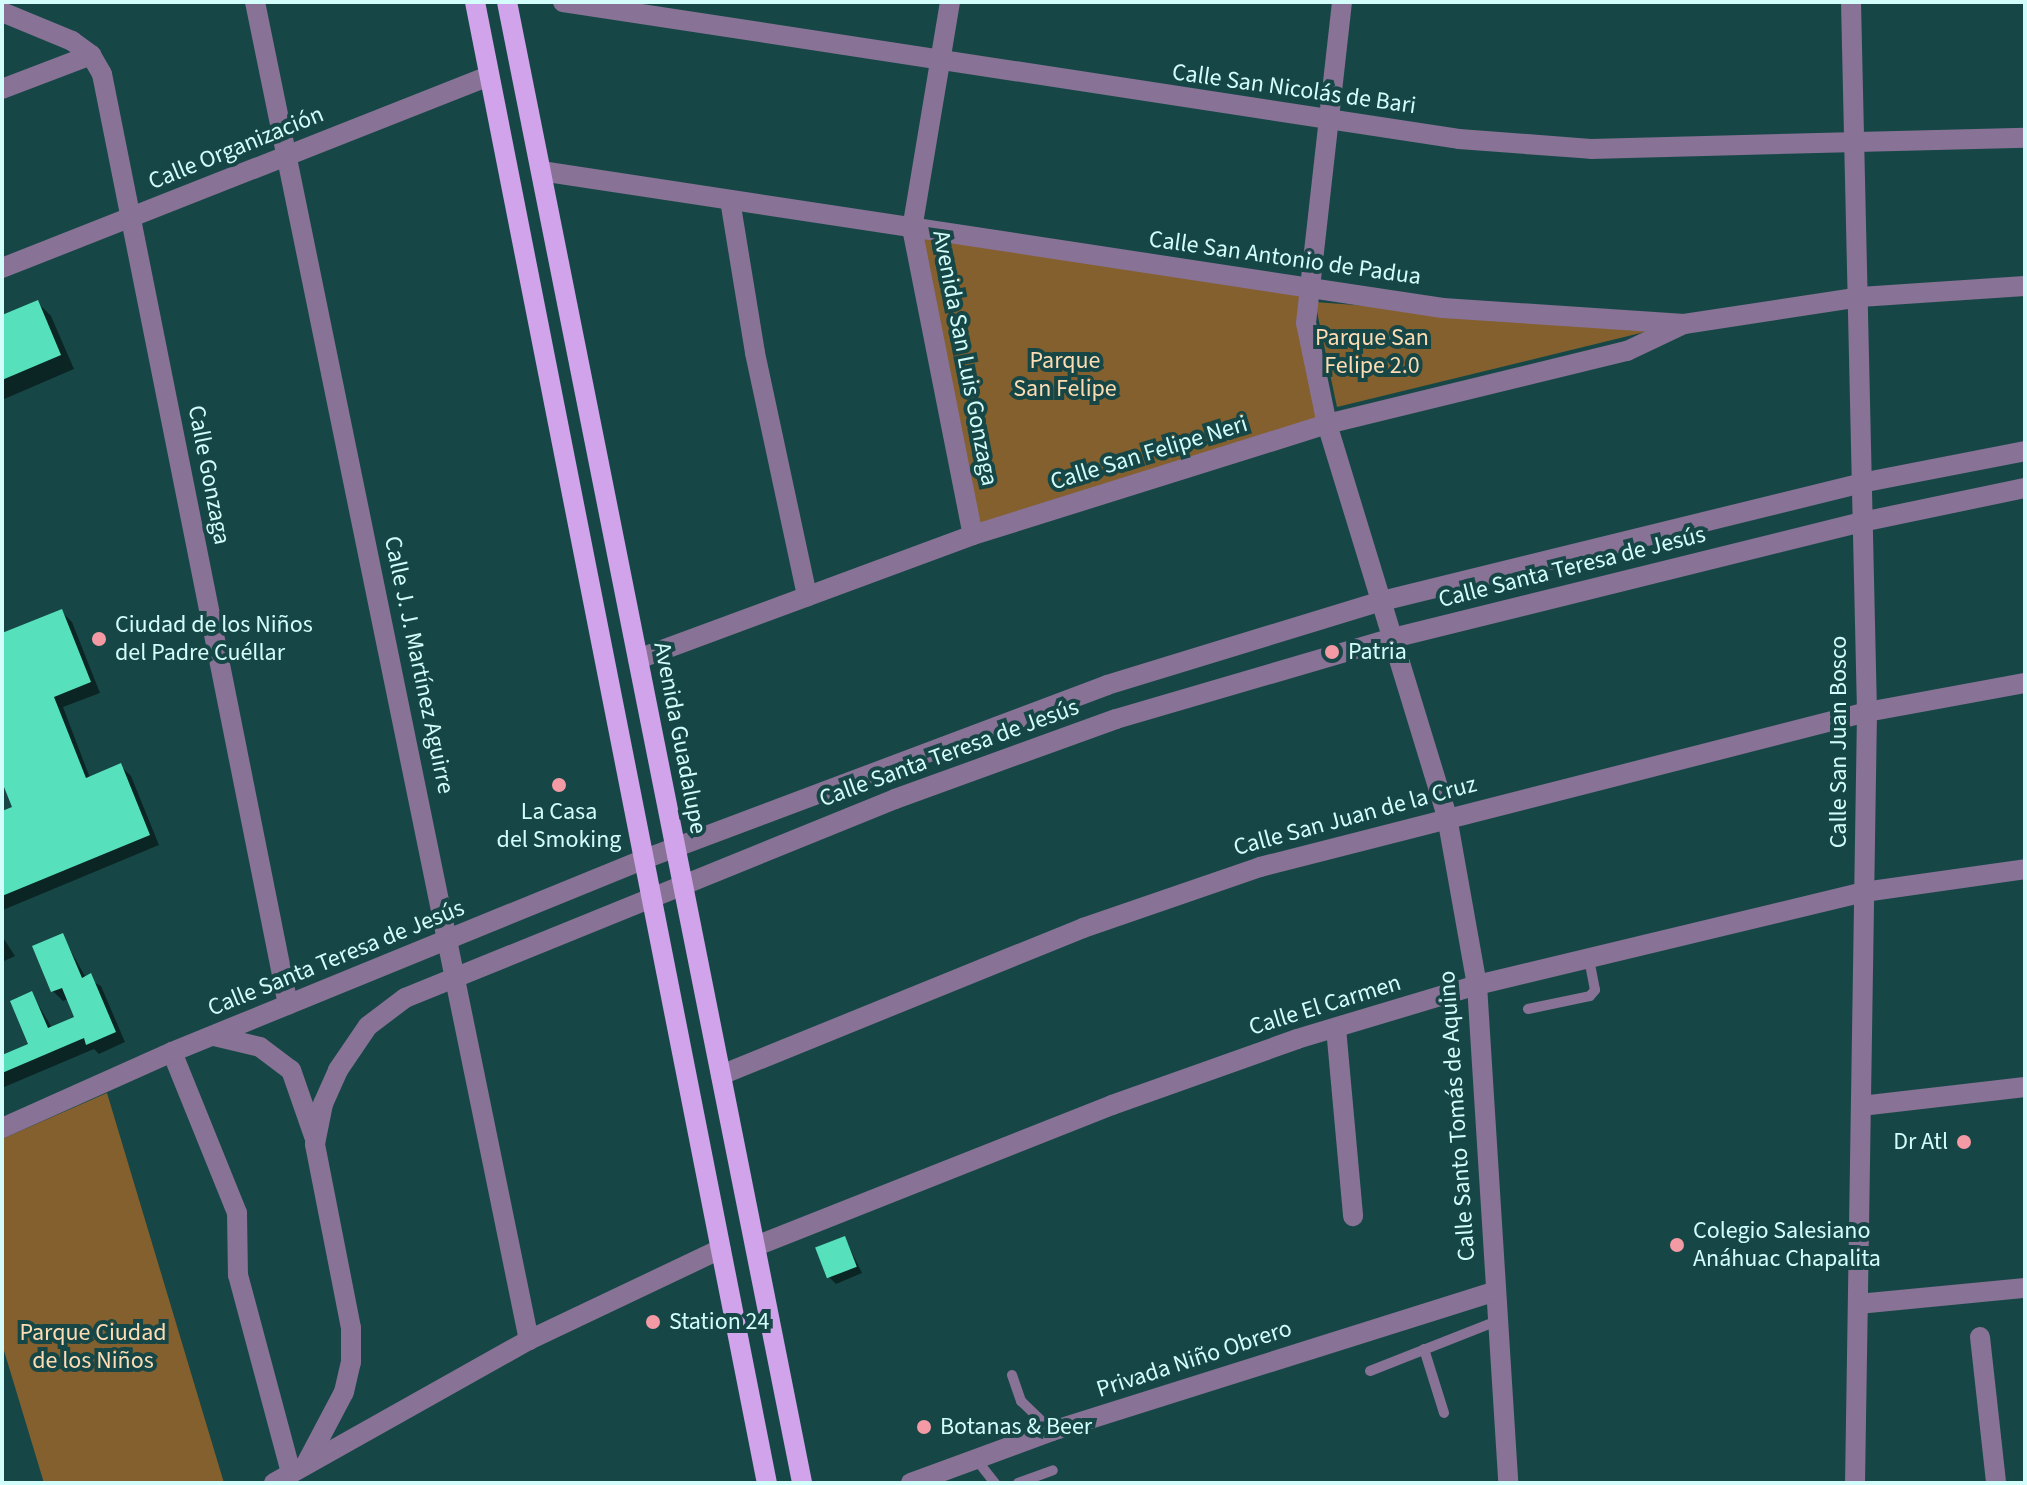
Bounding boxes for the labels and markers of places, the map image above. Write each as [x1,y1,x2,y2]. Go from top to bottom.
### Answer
place label: Ciudad de los Niños del Padre Cuéllar [115,611,313,667]
marker: Ciudad de los Niños del Padre Cuéllar [90,630,108,648]
place label: Patria [1348,638,1407,666]
marker: Patria [1323,643,1341,661]
marker: La Casa del Smoking [550,776,568,794]
place label: La Casa del Smoking [497,798,621,854]
place label: Dr Atl [1893,1128,1948,1156]
marker: Dr Atl [1955,1133,1973,1151]
place label: Colegio Salesiano Anáhuac Chapalita [1693,1217,1881,1273]
marker: Colegio Salesiano Anáhuac Chapalita [1668,1236,1686,1254]
place label: Station 24 [669,1308,769,1336]
marker: Station 24 [644,1313,662,1331]
place label: Botanas & Beer [940,1413,1092,1441]
marker: Botanas & Beer [915,1418,933,1436]

